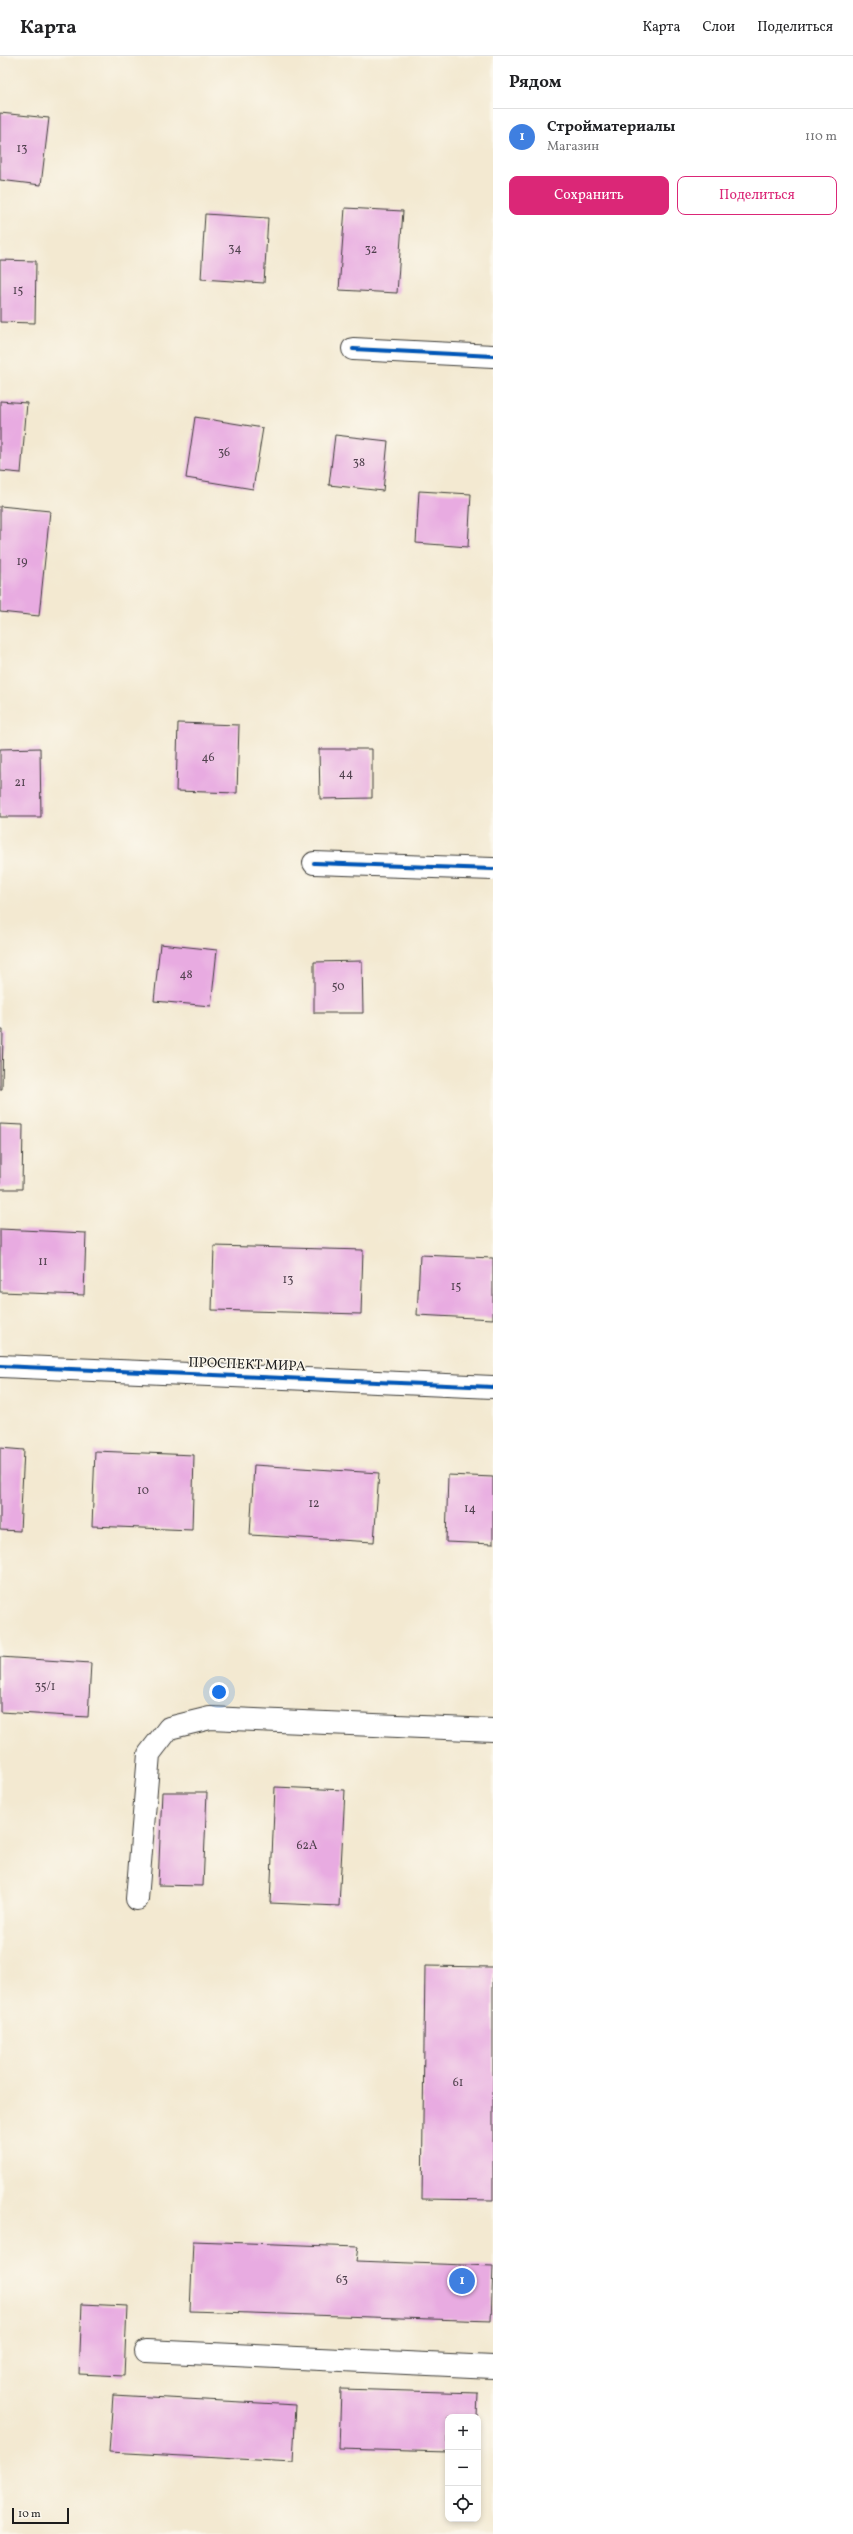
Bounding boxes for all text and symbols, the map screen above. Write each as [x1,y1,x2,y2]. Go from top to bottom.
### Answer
text: Карта [20,15,77,41]
text: Карта [642,18,680,37]
text: Слои [702,18,735,37]
text: Поделиться [757,18,833,37]
text: Рядом [509,71,562,94]
text: Стройматериалы [547,117,675,138]
text: 1 [519,128,525,146]
text: 110 m [805,128,837,146]
text: Магазин [547,138,599,156]
house number: 13 [17,141,27,157]
button: Сохранить [509,176,669,215]
button: Поделиться [677,176,837,215]
house number: 34 [228,241,242,257]
house number: 32 [365,242,377,258]
house number: 15 [13,283,23,299]
house number: 36 [218,445,230,461]
house number: 38 [353,455,365,471]
house number: 19 [17,554,27,570]
house number: 46 [201,750,215,766]
house number: 44 [339,766,353,782]
house number: 21 [14,775,26,791]
house number: 48 [179,967,193,983]
house number: 50 [332,979,344,995]
house number: 11 [38,1254,48,1270]
house number: 13 [283,1272,293,1288]
house number: 15 [451,1279,461,1295]
street label: ПРОСПЕКТ МИРА [188,1353,306,1377]
house number: 10 [137,1483,149,1499]
house number: 12 [308,1496,320,1512]
house number: 14 [464,1501,476,1517]
house number: 35/1 [35,1679,55,1695]
your location [209,1682,229,1702]
house number: 62А [297,1838,318,1854]
house number: 61 [453,2075,463,2091]
pin: 1 [449,2266,475,2296]
house number: 63 [336,2272,348,2288]
map controls [445,2414,481,2522]
button: + [445,2414,481,2450]
button: − [445,2450,481,2486]
button: locate [445,2486,481,2522]
scale bar [12,2506,69,2525]
text: 10 m [18,2507,41,2522]

